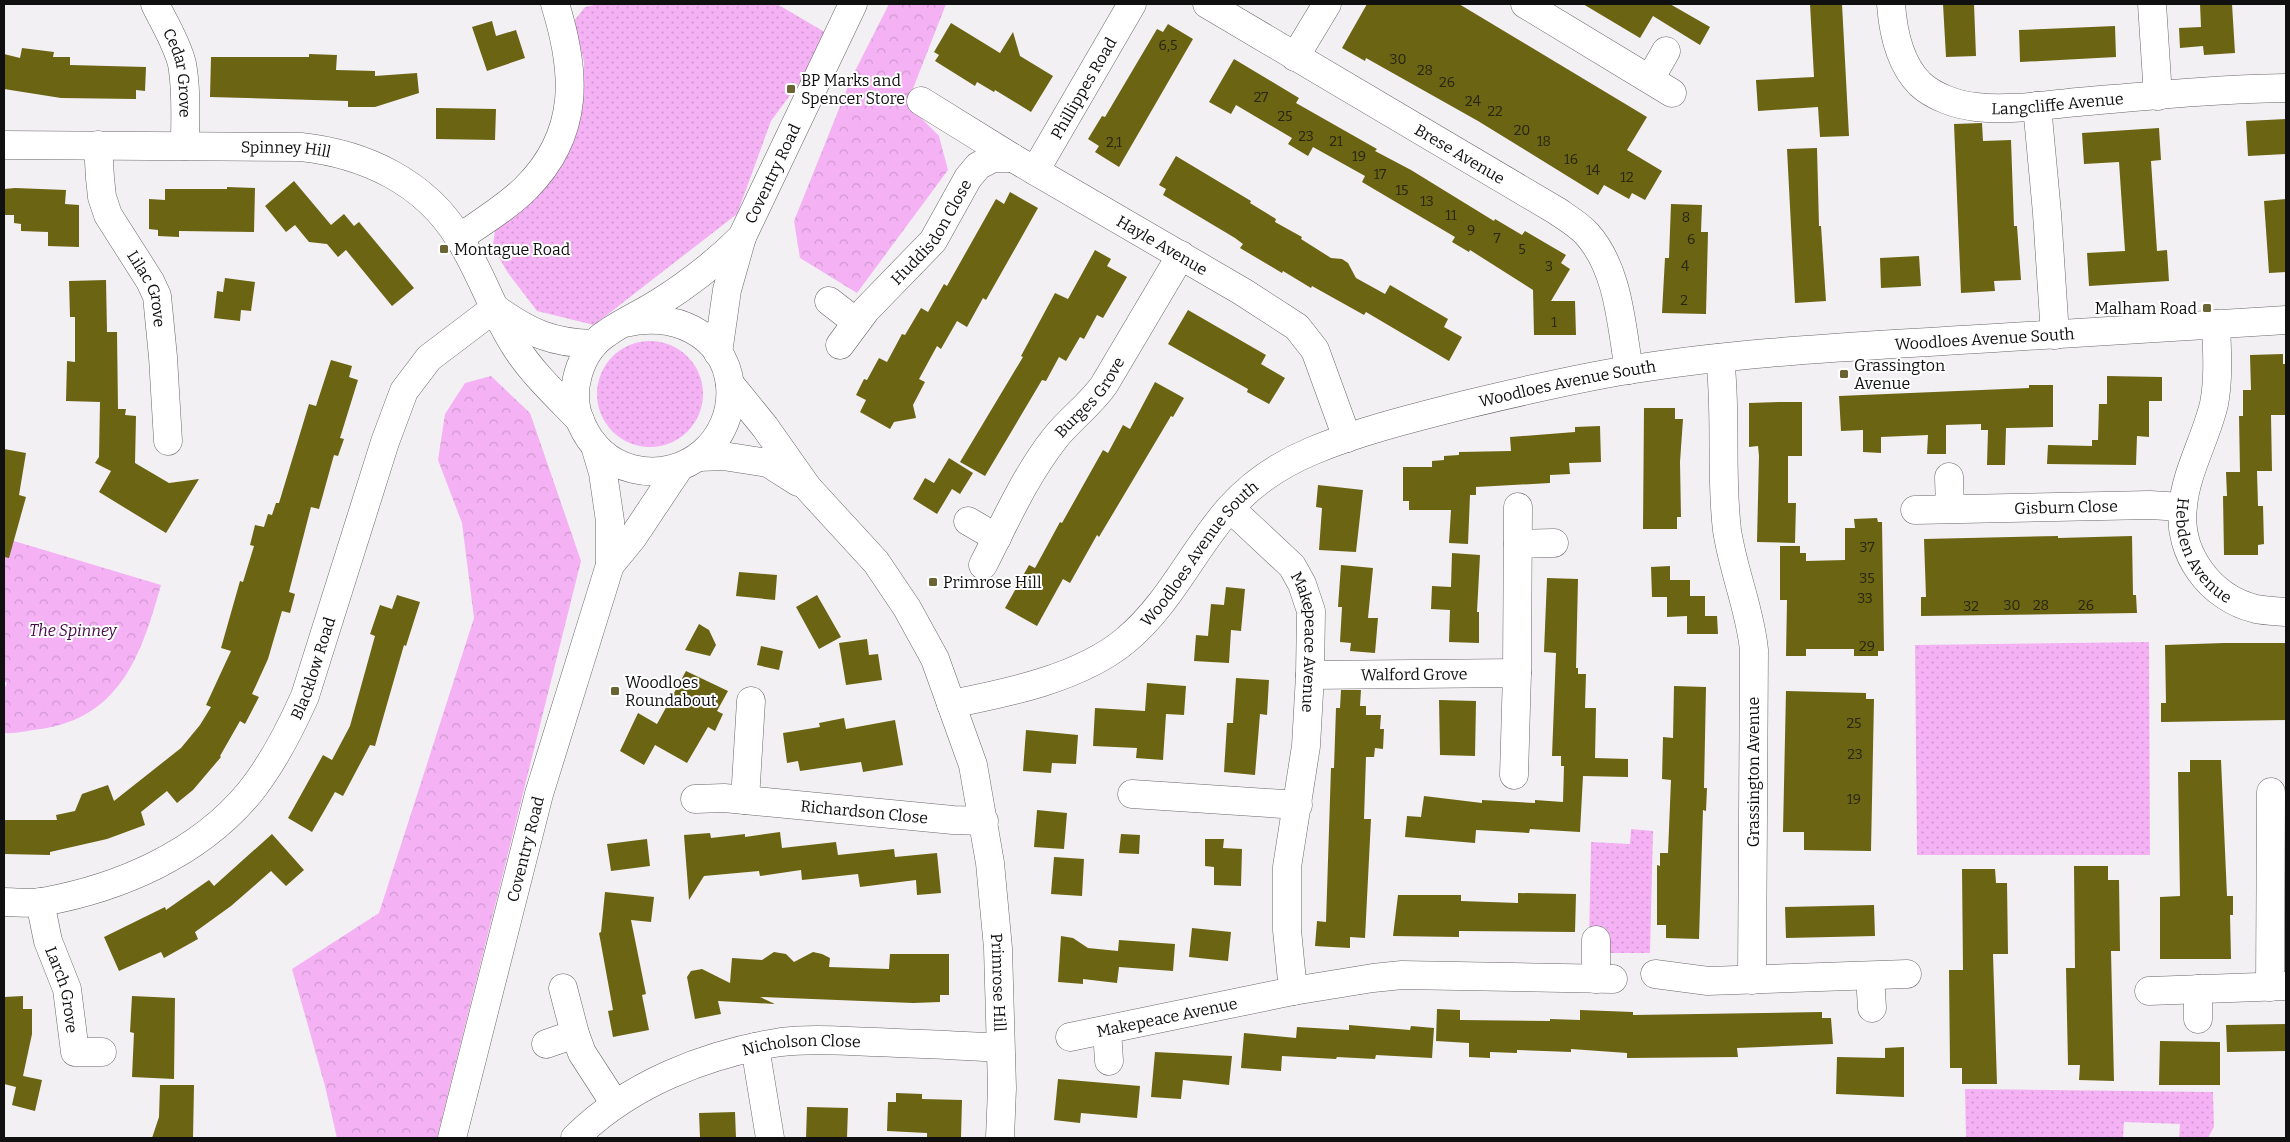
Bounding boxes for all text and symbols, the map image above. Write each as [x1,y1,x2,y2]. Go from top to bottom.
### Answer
street label: Cedar Grove [159,25,194,118]
street label: Phillippes Road [1047,34,1121,142]
house number: 6,5 [1159,37,1177,54]
house number: 30 [1390,51,1406,68]
house number: 28 [1417,62,1433,79]
place label: BP Marks and Spencer Store [801,71,905,108]
house number: 26 [1439,74,1455,91]
marker: BP Marks and Spencer Store [785,83,797,95]
house number: 27 [1254,89,1268,106]
street label: Langcliffe Avenue [1991,89,2124,118]
house number: 24 [1465,93,1481,110]
house number: 22 [1487,103,1503,120]
house number: 25 [1277,108,1293,125]
street label: Coventry Road [741,120,805,227]
street label: Brese Avenue [1411,120,1508,188]
house number: 20 [1514,122,1530,139]
house number: 23 [1298,128,1314,145]
house number: 21 [1329,133,1343,150]
house number: 18 [1537,133,1551,150]
house number: 2,1 [1106,134,1122,151]
street label: Spinney Hill [241,138,333,162]
house number: 19 [1352,148,1366,165]
house number: 16 [1564,151,1578,168]
house number: 14 [1586,162,1600,179]
house number: 17 [1374,166,1386,183]
house number: 12 [1620,169,1634,186]
street label: Huddisdon Close [887,176,975,289]
house number: 15 [1395,182,1409,199]
house number: 13 [1420,193,1434,210]
house number: 11 [1445,207,1457,224]
house number: 8 [1682,209,1690,226]
street label: Hayle Avenue [1113,212,1211,279]
house number: 9 [1467,222,1475,239]
house number: 7 [1493,230,1501,247]
house number: 6 [1687,231,1695,248]
place label: Montague Road [454,240,571,259]
house number: 5 [1518,241,1526,258]
marker: Montague Road [438,243,450,255]
street label: Lilac Grove [123,247,169,328]
house number: 3 [1545,258,1553,275]
house number: 4 [1681,258,1689,275]
house number: 2 [1680,292,1688,309]
place label: Malham Road [2095,299,2198,318]
marker: Malham Road [2201,302,2213,314]
house number: 1 [1551,314,1557,331]
street label: Woodloes Avenue South [1894,324,2075,354]
street label: Burges Grove [1051,354,1129,441]
place label: Grassington Avenue [1854,356,1945,393]
street label: Woodloes Avenue South [1477,357,1657,411]
marker: Grassington Avenue [1838,368,1850,380]
street label: Woodloes Avenue South [1137,477,1262,630]
street label: Gisburn Close [2014,497,2118,518]
street label: Hebden Avenue [2172,497,2235,607]
house number: 37 [1859,539,1875,556]
street label: Makepeace Avenue [1287,568,1320,713]
house number: 35 [1859,570,1875,587]
place label: Primrose Hill [943,573,1042,592]
marker: Primrose Hill [927,576,939,588]
house number: 33 [1857,590,1873,607]
house number: 30 [2004,597,2020,614]
house number: 28 [2033,597,2049,614]
house number: 26 [2078,597,2094,614]
house number: 32 [1963,598,1979,615]
street label: Blacklow Road [287,614,339,723]
park label: The Spinney [29,621,118,640]
house number: 29 [1859,638,1875,655]
street label: Walford Grove [1361,664,1467,685]
place label: Woodloes Roundabout [625,673,717,710]
marker: Woodloes Roundabout [609,685,621,697]
street label: Grassington Avenue [1744,697,1763,847]
house number: 25 [1846,715,1862,732]
house number: 23 [1847,746,1863,763]
house number: 19 [1847,791,1861,808]
street label: Coventry Road [503,794,548,904]
street label: Richardson Close [800,796,929,828]
street label: Primrose Hill [987,932,1009,1032]
street label: Larch Grove [41,944,82,1034]
street label: Makepeace Avenue [1095,994,1239,1041]
street label: Nicholson Close [740,1031,861,1060]

